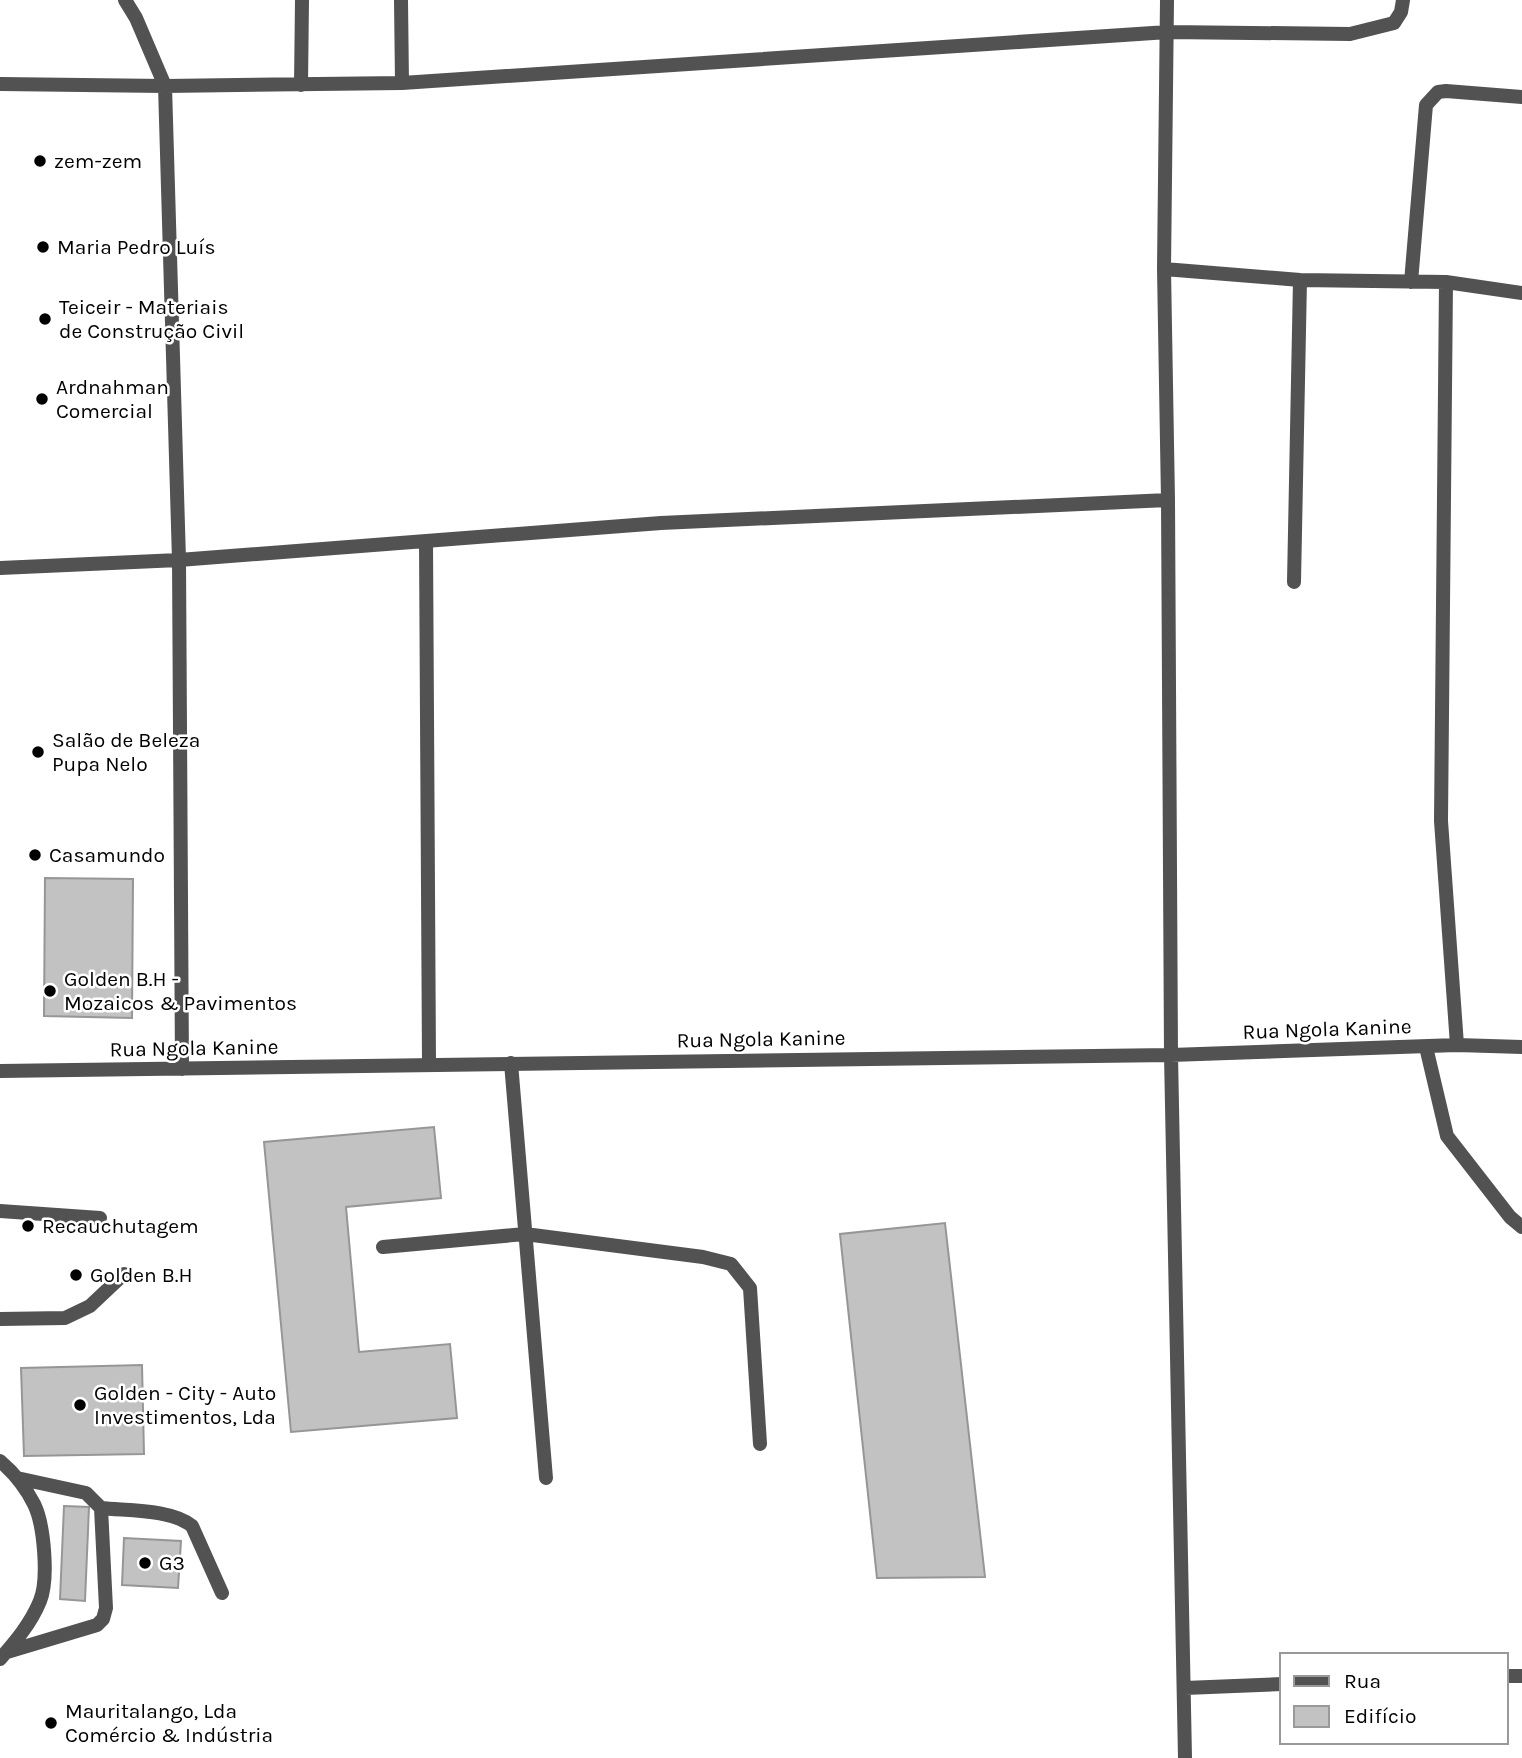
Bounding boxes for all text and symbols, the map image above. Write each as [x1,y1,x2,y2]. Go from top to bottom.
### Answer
place label: zem-zem [54,149,142,173]
marker: zem-zem [32,153,48,169]
place label: Maria Pedro Luís [57,235,215,259]
marker: Maria Pedro Luís [35,239,51,255]
place label: Teiceir - Materiais de Construção Civil [59,295,244,343]
marker: Teiceir - Materiais de Construção Civil [37,311,53,327]
place label: Ardnahman Comercial [56,375,169,423]
marker: Ardnahman Comercial [34,391,50,407]
place label: Salão de Beleza Pupa Nelo [52,728,200,776]
marker: Salão de Beleza Pupa Nelo [30,744,46,760]
place label: Casamundo [49,843,165,867]
marker: Casamundo [27,847,43,863]
place label: Golden B.H - Mozaicos & Pavimentos [64,967,297,1015]
marker: Golden B.H - Mozaicos & Pavimentos [42,983,58,999]
street label: Rua Ngola Kanine [1242,1014,1412,1044]
street label: Rua Ngola Kanine [676,1026,846,1052]
street label: Rua Ngola Kanine [109,1035,279,1061]
place label: Recauchutagem [42,1214,199,1238]
marker: Recauchutagem [20,1218,36,1234]
place label: Golden B.H [90,1263,193,1287]
marker: Golden B.H [68,1267,84,1283]
place label: Golden - City - Auto Investimentos, Lda [94,1381,276,1429]
marker: Golden - City - Auto Investimentos, Lda [72,1397,88,1413]
place label: G3 [159,1551,185,1575]
marker: G3 [137,1555,153,1571]
legend [1280,1653,1508,1744]
text: Rua [1344,1669,1381,1693]
place label: Mauritalango, Lda Comércio & Indústria [65,1699,273,1747]
text: Edifício [1344,1704,1417,1728]
marker: Mauritalango, Lda Comércio & Indústria [43,1715,59,1731]

